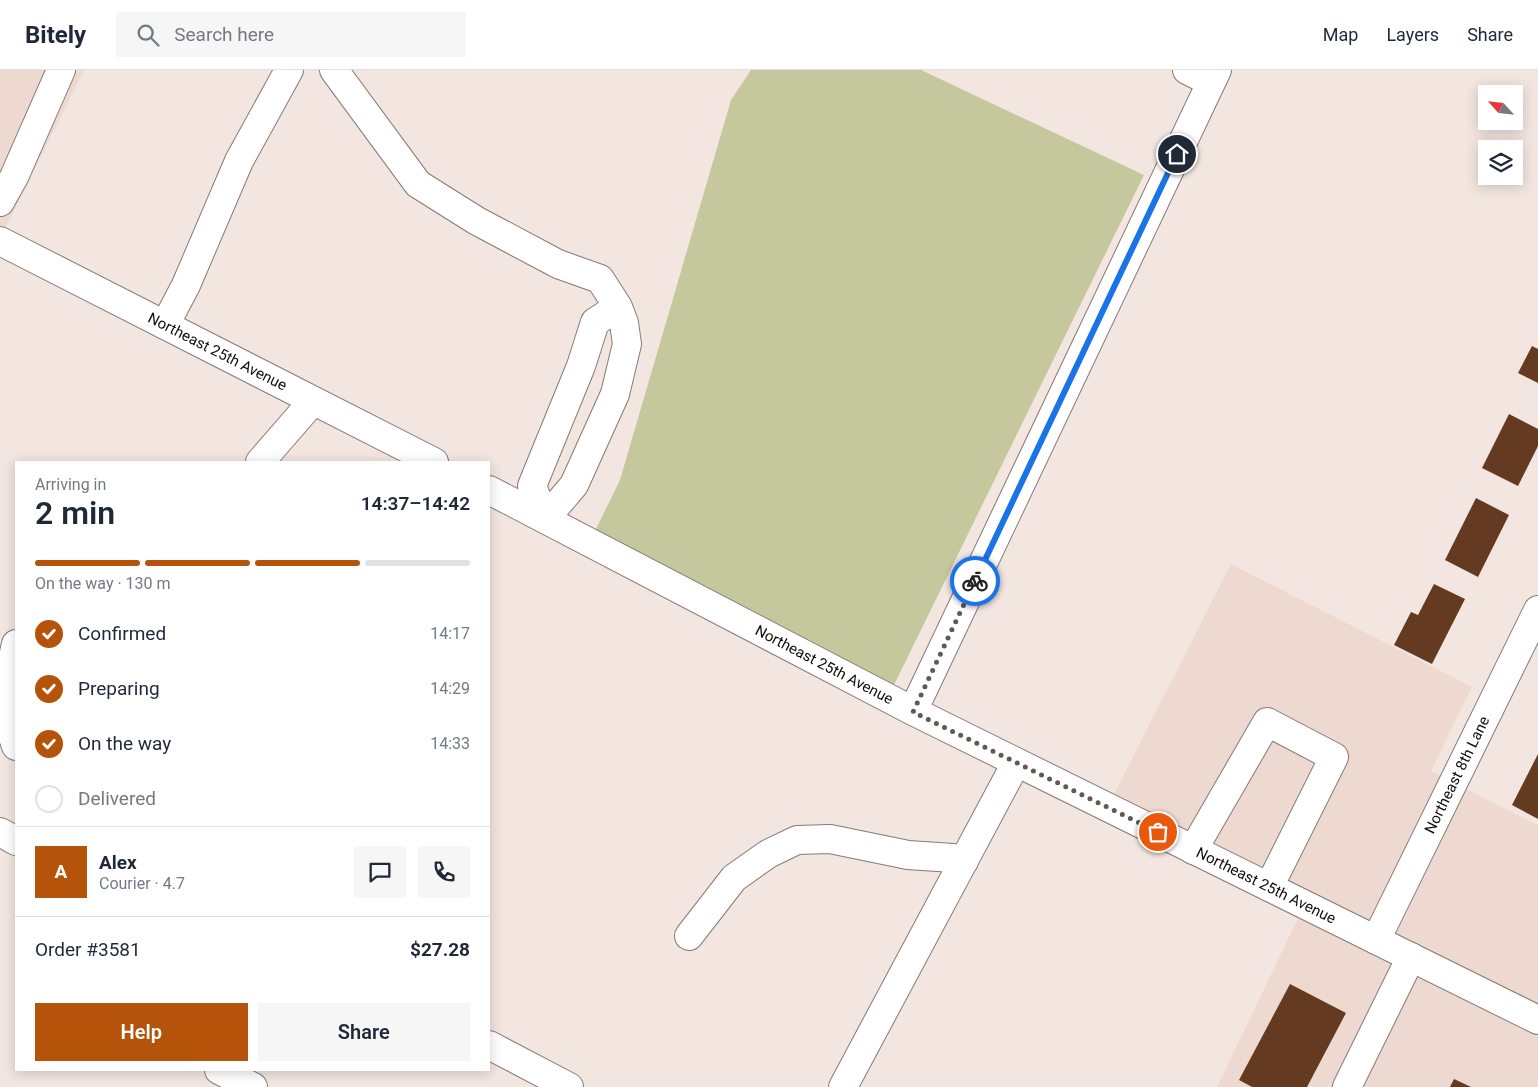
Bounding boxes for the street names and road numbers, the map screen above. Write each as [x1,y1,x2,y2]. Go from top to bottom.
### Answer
street label: Northeast 25th Avenue [145,309,290,395]
street label: Northeast 25th Avenue [752,621,896,708]
street label: Northeast 8th Lane [1421,713,1493,836]
street label: Northeast 25th Avenue [1193,844,1339,928]

